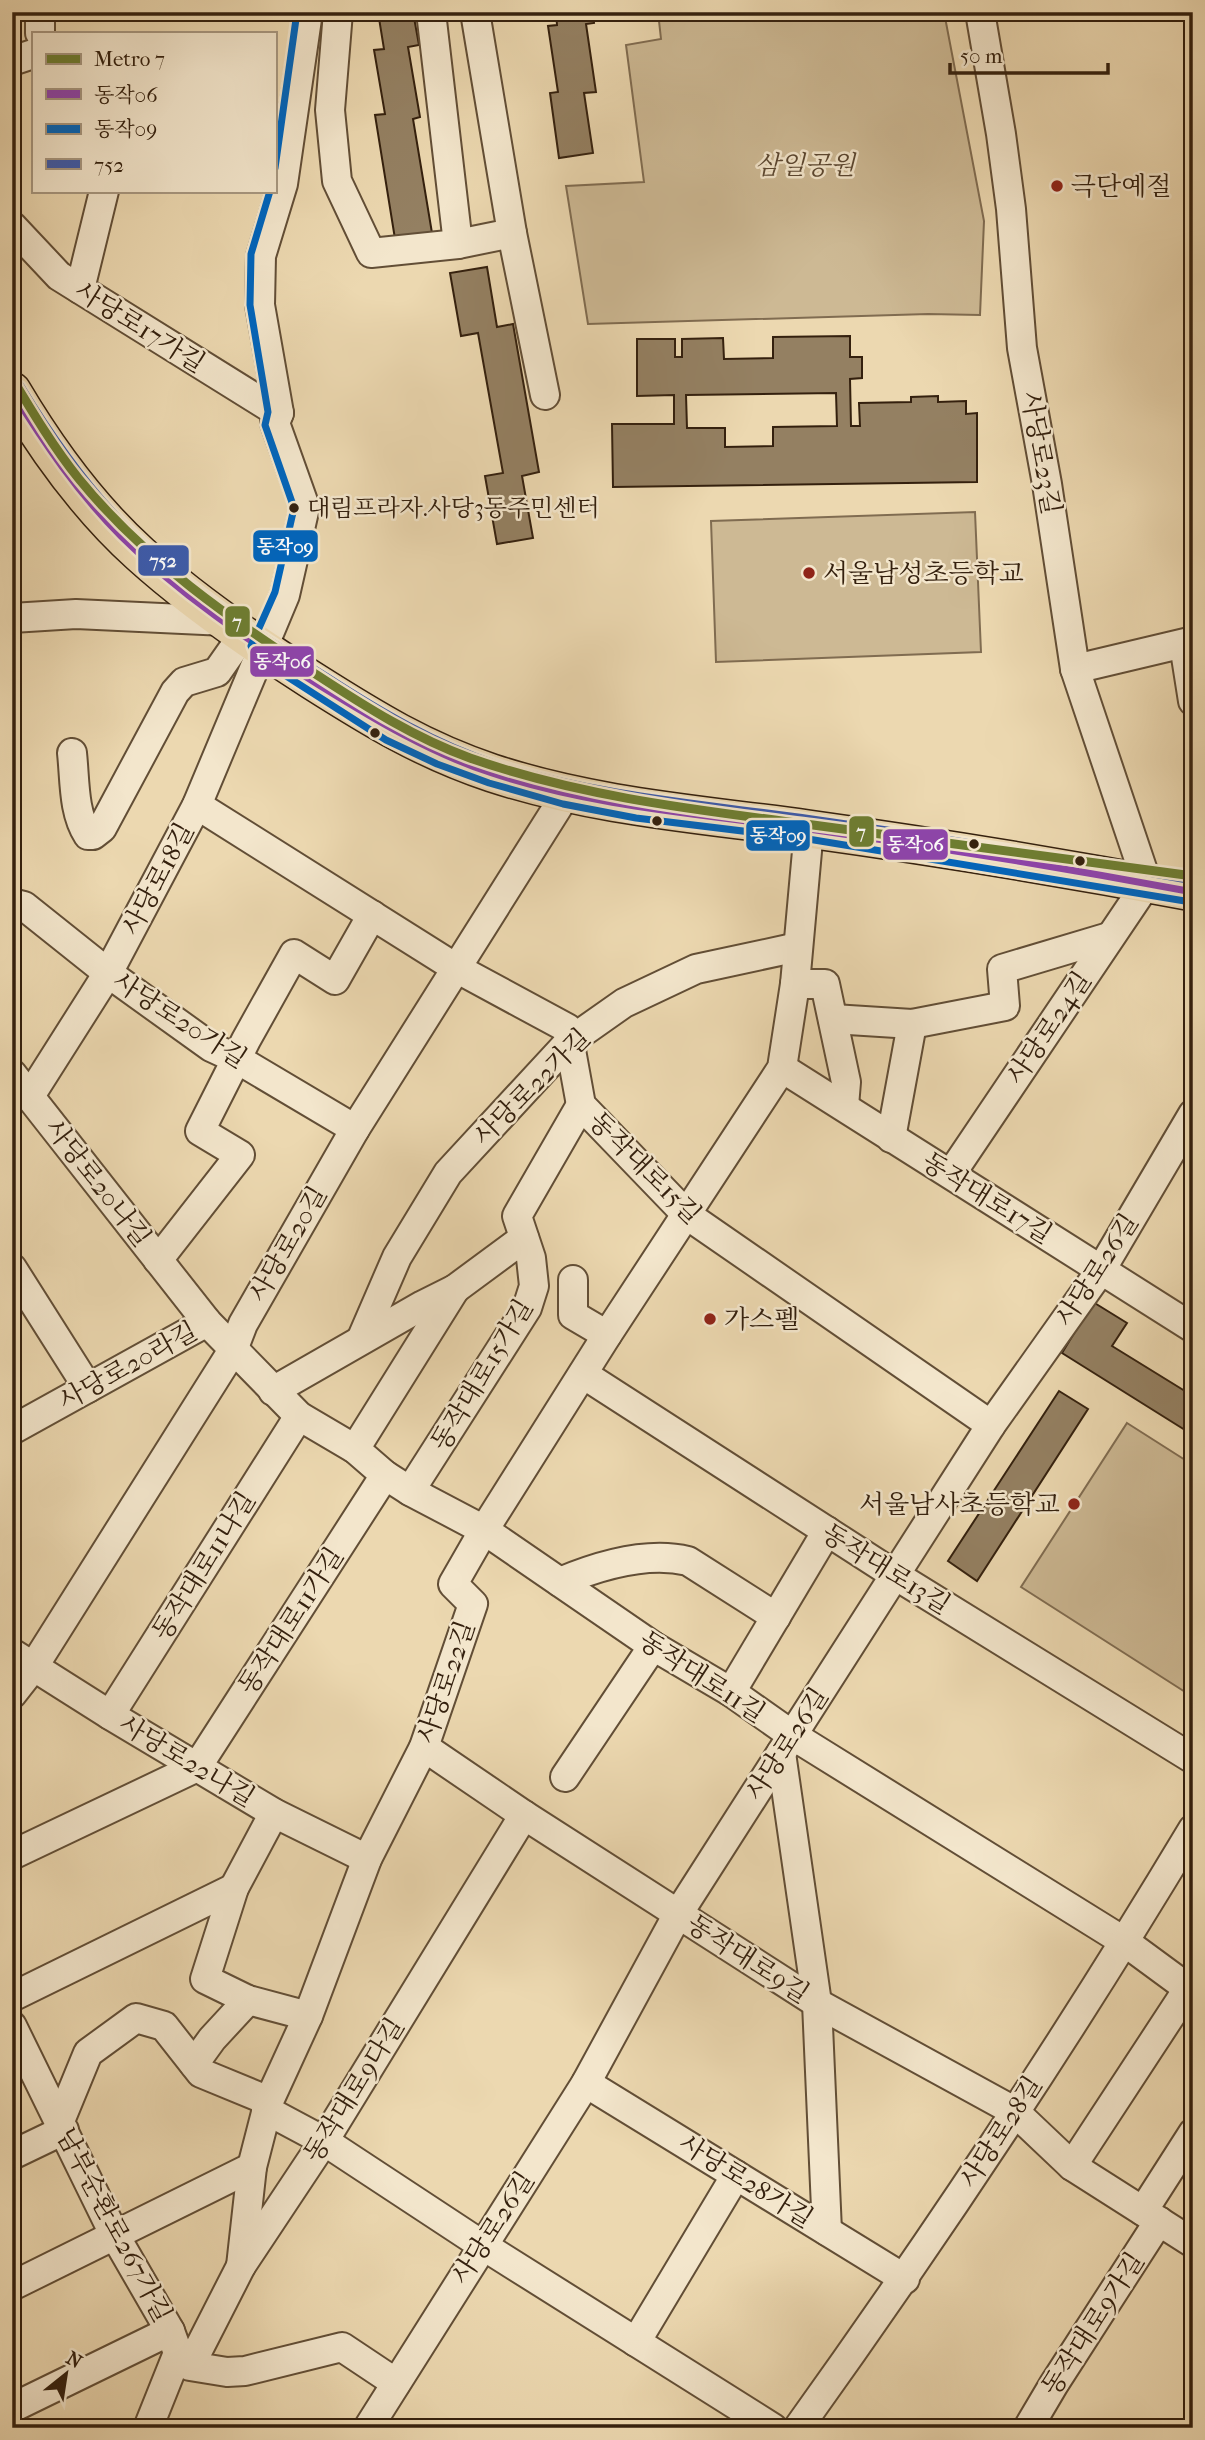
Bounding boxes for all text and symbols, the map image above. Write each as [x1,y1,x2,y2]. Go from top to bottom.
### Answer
legend [32,32,276,192]
scale bar [950,32,1107,76]
text: 50 m [960,44,1003,68]
text: Metro 7 [94,47,165,71]
text: 동작06 [94,83,158,107]
text: 동작09 [94,117,157,141]
park label: 삼일공원 [755,150,857,181]
text: 752 [94,153,124,177]
place label: 극단예절 [1071,171,1171,202]
marker: 극단예절 [1049,178,1065,194]
street label: 사당로17가길 [69,275,211,379]
street label: 사당로23길 [1015,389,1067,517]
place label: 대림프라자.사당3동주민센터 [307,494,600,522]
marker: 대림프라자.사당3동주민센터 [287,501,301,515]
line badge: 동작09 [252,529,319,563]
text: 동작09 [256,536,314,558]
line badge: 752 [137,544,190,577]
text: 752 [148,550,177,572]
place label: 서울남성초등학교 [823,558,1024,589]
marker: 서울남성초등학교 [801,565,817,581]
line badge: 7 [224,605,251,638]
text: 7 [231,611,242,633]
line badge: 동작06 [249,645,315,678]
text: 동작06 [253,651,311,673]
unlabelled marker [368,726,382,740]
unlabelled marker [650,814,664,828]
line badge: 7 [848,815,875,848]
street label: 사당로18길 [115,818,201,940]
line badge: 동작09 [745,819,811,852]
text: 7 [855,821,866,843]
text: 동작09 [749,825,807,847]
line badge: 동작06 [882,828,949,861]
text: 동작06 [886,834,944,856]
unlabelled marker [967,837,981,851]
unlabelled marker [1073,854,1087,868]
street label: 사당로20가길 [107,965,253,1075]
street label: 사당로24길 [1000,966,1098,1090]
street label: 사당로22가길 [467,1022,597,1152]
street label: 동작대로15길 [582,1105,708,1231]
street label: 사당로20나길 [39,1113,157,1253]
street label: 동작대로17길 [916,1146,1058,1250]
street label: 사당로20길 [243,1181,333,1307]
street label: 사당로26길 [1049,1208,1145,1332]
street label: 동작대로15가길 [425,1294,539,1456]
place label: 가스펠 [724,1304,799,1335]
marker: 가스펠 [702,1311,718,1327]
street label: 사당로20라길 [53,1315,203,1417]
street label: 동작대로11나길 [146,1486,262,1646]
place label: 서울남사초등학교 [859,1489,1060,1520]
marker: 서울남사초등학교 [1066,1496,1082,1512]
street label: 동작대로13길 [816,1517,956,1621]
street label: 동작대로11가길 [232,1542,350,1700]
street label: 사당로22길 [411,1617,481,1747]
street label: 동작대로11길 [633,1625,771,1729]
street label: 사당로26길 [739,1682,835,1806]
street label: 사당로22나길 [114,1708,260,1814]
street label: 동작대로9길 [681,1908,815,2010]
street label: 동작대로9다길 [297,2012,411,2168]
street label: 사당로28길 [953,2070,1049,2194]
street label: 남부순환로267가길 [50,2123,178,2327]
street label: 사당로28가길 [673,2128,819,2234]
street label: 사당로26길 [445,2166,541,2290]
street label: 동작대로9가길 [1035,2247,1151,2401]
north arrow [32,2338,102,2408]
text: N [62,2347,86,2374]

